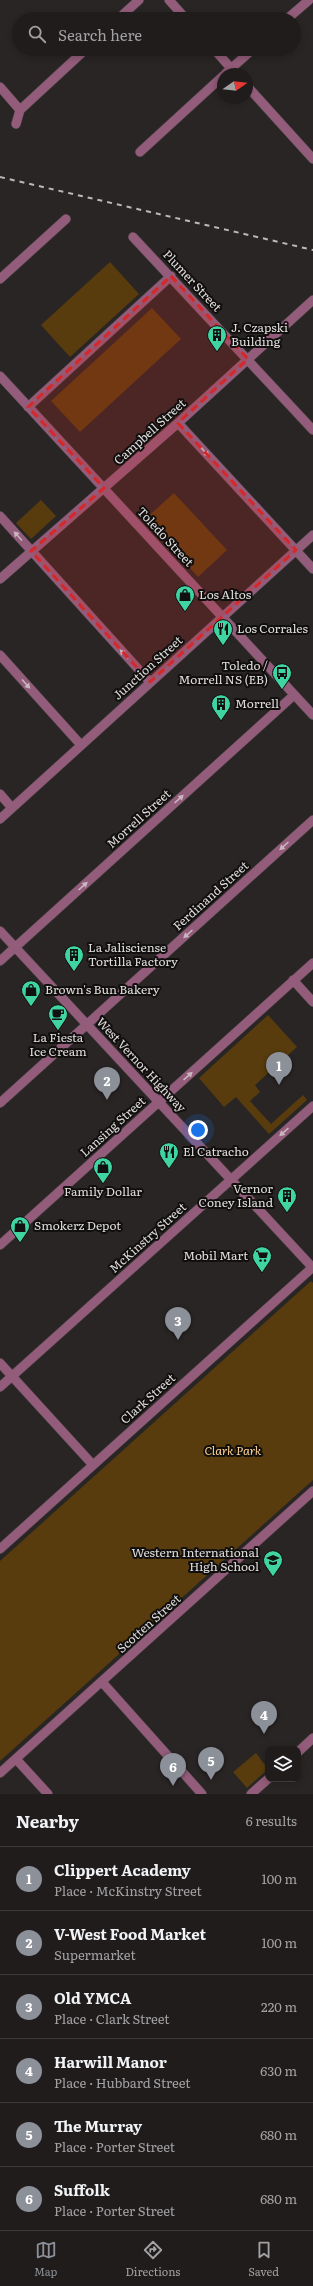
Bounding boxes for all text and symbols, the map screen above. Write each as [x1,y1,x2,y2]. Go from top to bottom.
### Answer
search box [12,12,301,56]
icon: search [26,23,48,45]
text: Search here [58,23,142,46]
north arrow [217,68,253,104]
street label: Plumer Street [159,245,226,315]
place label: J. Czapski Building [231,318,288,350]
building icon: J. Czapski Building [206,324,228,352]
street label: Campbell Street [109,394,189,468]
one-way arrow [200,447,209,456]
street label: Toledo Street [133,502,198,570]
one-way arrow [14,532,23,541]
shop icon: Los Altos [174,584,196,612]
place label: Los Altos [199,585,252,603]
restaurant icon: Los Corrales [212,618,234,646]
place label: Los Corrales [237,619,308,637]
street label: Junction Street [109,631,186,703]
one-way arrow [120,648,129,659]
place label: Toledo / Morrell NS (EB) [178,656,268,688]
bus stop icon: Toledo / Morrell NS (EB) [271,662,293,690]
one-way arrow [21,679,31,689]
building icon: Morrell [210,693,232,721]
place label: Morrell [235,694,279,712]
street label: Morrell Street [102,784,174,852]
one-way arrow [175,795,184,804]
one-way arrow [279,842,289,851]
street label: Ferdinand Street [169,856,252,934]
one-way arrow [78,881,88,891]
one-way arrow [182,929,193,938]
place label: La Jalisciense Tortilla Factory [88,938,178,970]
building icon: La Jalisciense Tortilla Factory [63,944,85,972]
shop icon: Brown's Bun Bakery [20,979,42,1007]
place label: Brown's Bun Bakery [45,980,160,998]
cafe icon: La Fiesta Ice Cream [47,1003,69,1031]
street label: West Vernor Highway [93,1013,191,1116]
place label: La Fiesta Ice Cream [29,1028,87,1060]
pin: 1 [266,1052,292,1085]
pin: 2 [94,1067,120,1100]
one-way arrow [183,1071,193,1080]
street label: Lansing Street [76,1092,149,1161]
your location [188,1120,208,1140]
one-way arrow [279,1127,289,1137]
restaurant icon: El Catracho [158,1141,180,1169]
place label: El Catracho [183,1142,249,1160]
shop icon: Family Dollar [92,1156,114,1184]
place label: Vernor Coney Island [199,1179,274,1211]
place label: Family Dollar [64,1182,142,1200]
building icon: Vernor Coney Island [276,1185,298,1213]
street label: McKinstry Street [105,1198,190,1277]
shop icon: Smokerz Depot [9,1215,31,1243]
place label: Smokerz Depot [34,1216,121,1234]
supermarket icon: Mobil Mart [251,1245,273,1273]
place label: Mobil Mart [183,1246,248,1264]
pin: 3 [165,1307,191,1340]
street label: Clark Street [116,1369,179,1428]
park label: Clark Park [205,1441,262,1459]
place label: Western International High School [131,1543,259,1575]
school or university icon: Western International High School [262,1549,284,1577]
street label: Scotten Street [112,1590,184,1657]
pin: 4 [251,1701,277,1734]
map controls [265,1746,301,1782]
button: layers [265,1746,301,1782]
pin: 5 [198,1747,224,1780]
pin: 6 [160,1753,186,1786]
text: Nearby [16,1808,79,1833]
text: 6 results [246,1811,297,1830]
text: Clippert Academy [54,1858,191,1881]
text: 1 [26,1869,32,1888]
text: 100 m [261,1869,297,1888]
text: Place · McKinstry Street [54,1881,202,1900]
text: V-West Food Market [54,1922,206,1945]
text: 2 [26,1933,32,1952]
text: 100 m [261,1933,297,1952]
text: Supermarket [54,1945,136,1964]
text: Old YMCA [54,1986,131,2009]
text: 3 [25,1997,33,2016]
text: 220 m [261,1997,297,2016]
text: Place · Clark Street [54,2009,170,2028]
text: Harwill Manor [54,2050,167,2073]
text: 4 [25,2061,33,2080]
text: 630 m [260,2061,297,2080]
text: Place · Hubbard Street [54,2073,190,2092]
text: The Murray [54,2114,142,2137]
text: 5 [25,2125,33,2144]
text: 680 m [260,2125,297,2144]
text: Place · Porter Street [54,2137,175,2156]
text: Suffolk [54,2178,110,2201]
text: 6 [25,2189,33,2208]
text: 680 m [260,2189,297,2208]
text: Place · Porter Street [54,2201,175,2220]
tab: Map [34,2239,57,2279]
tab: Directions [125,2239,180,2279]
tab: Saved [248,2239,279,2279]

